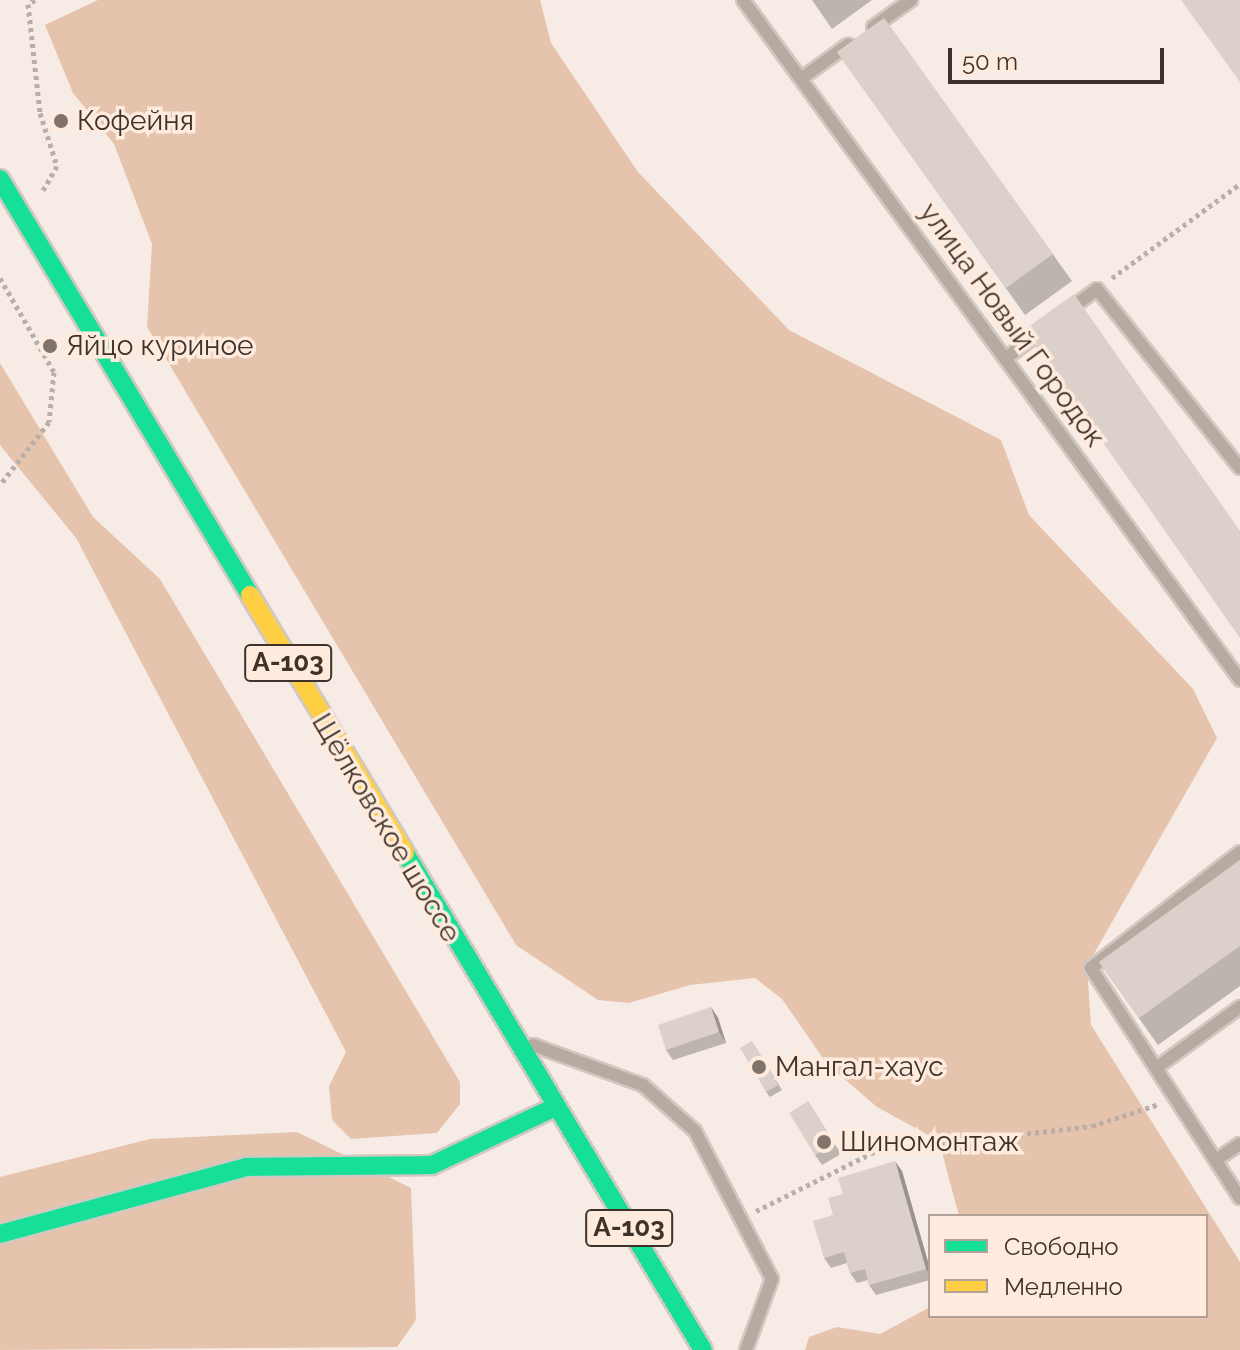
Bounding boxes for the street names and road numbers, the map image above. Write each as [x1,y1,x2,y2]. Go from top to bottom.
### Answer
street label: улица Новый Городок [912,196,1112,454]
road number: А-103 [244,641,332,685]
street label: Щёлковское шоссе [304,708,468,948]
road number: А-103 [585,1206,673,1250]

